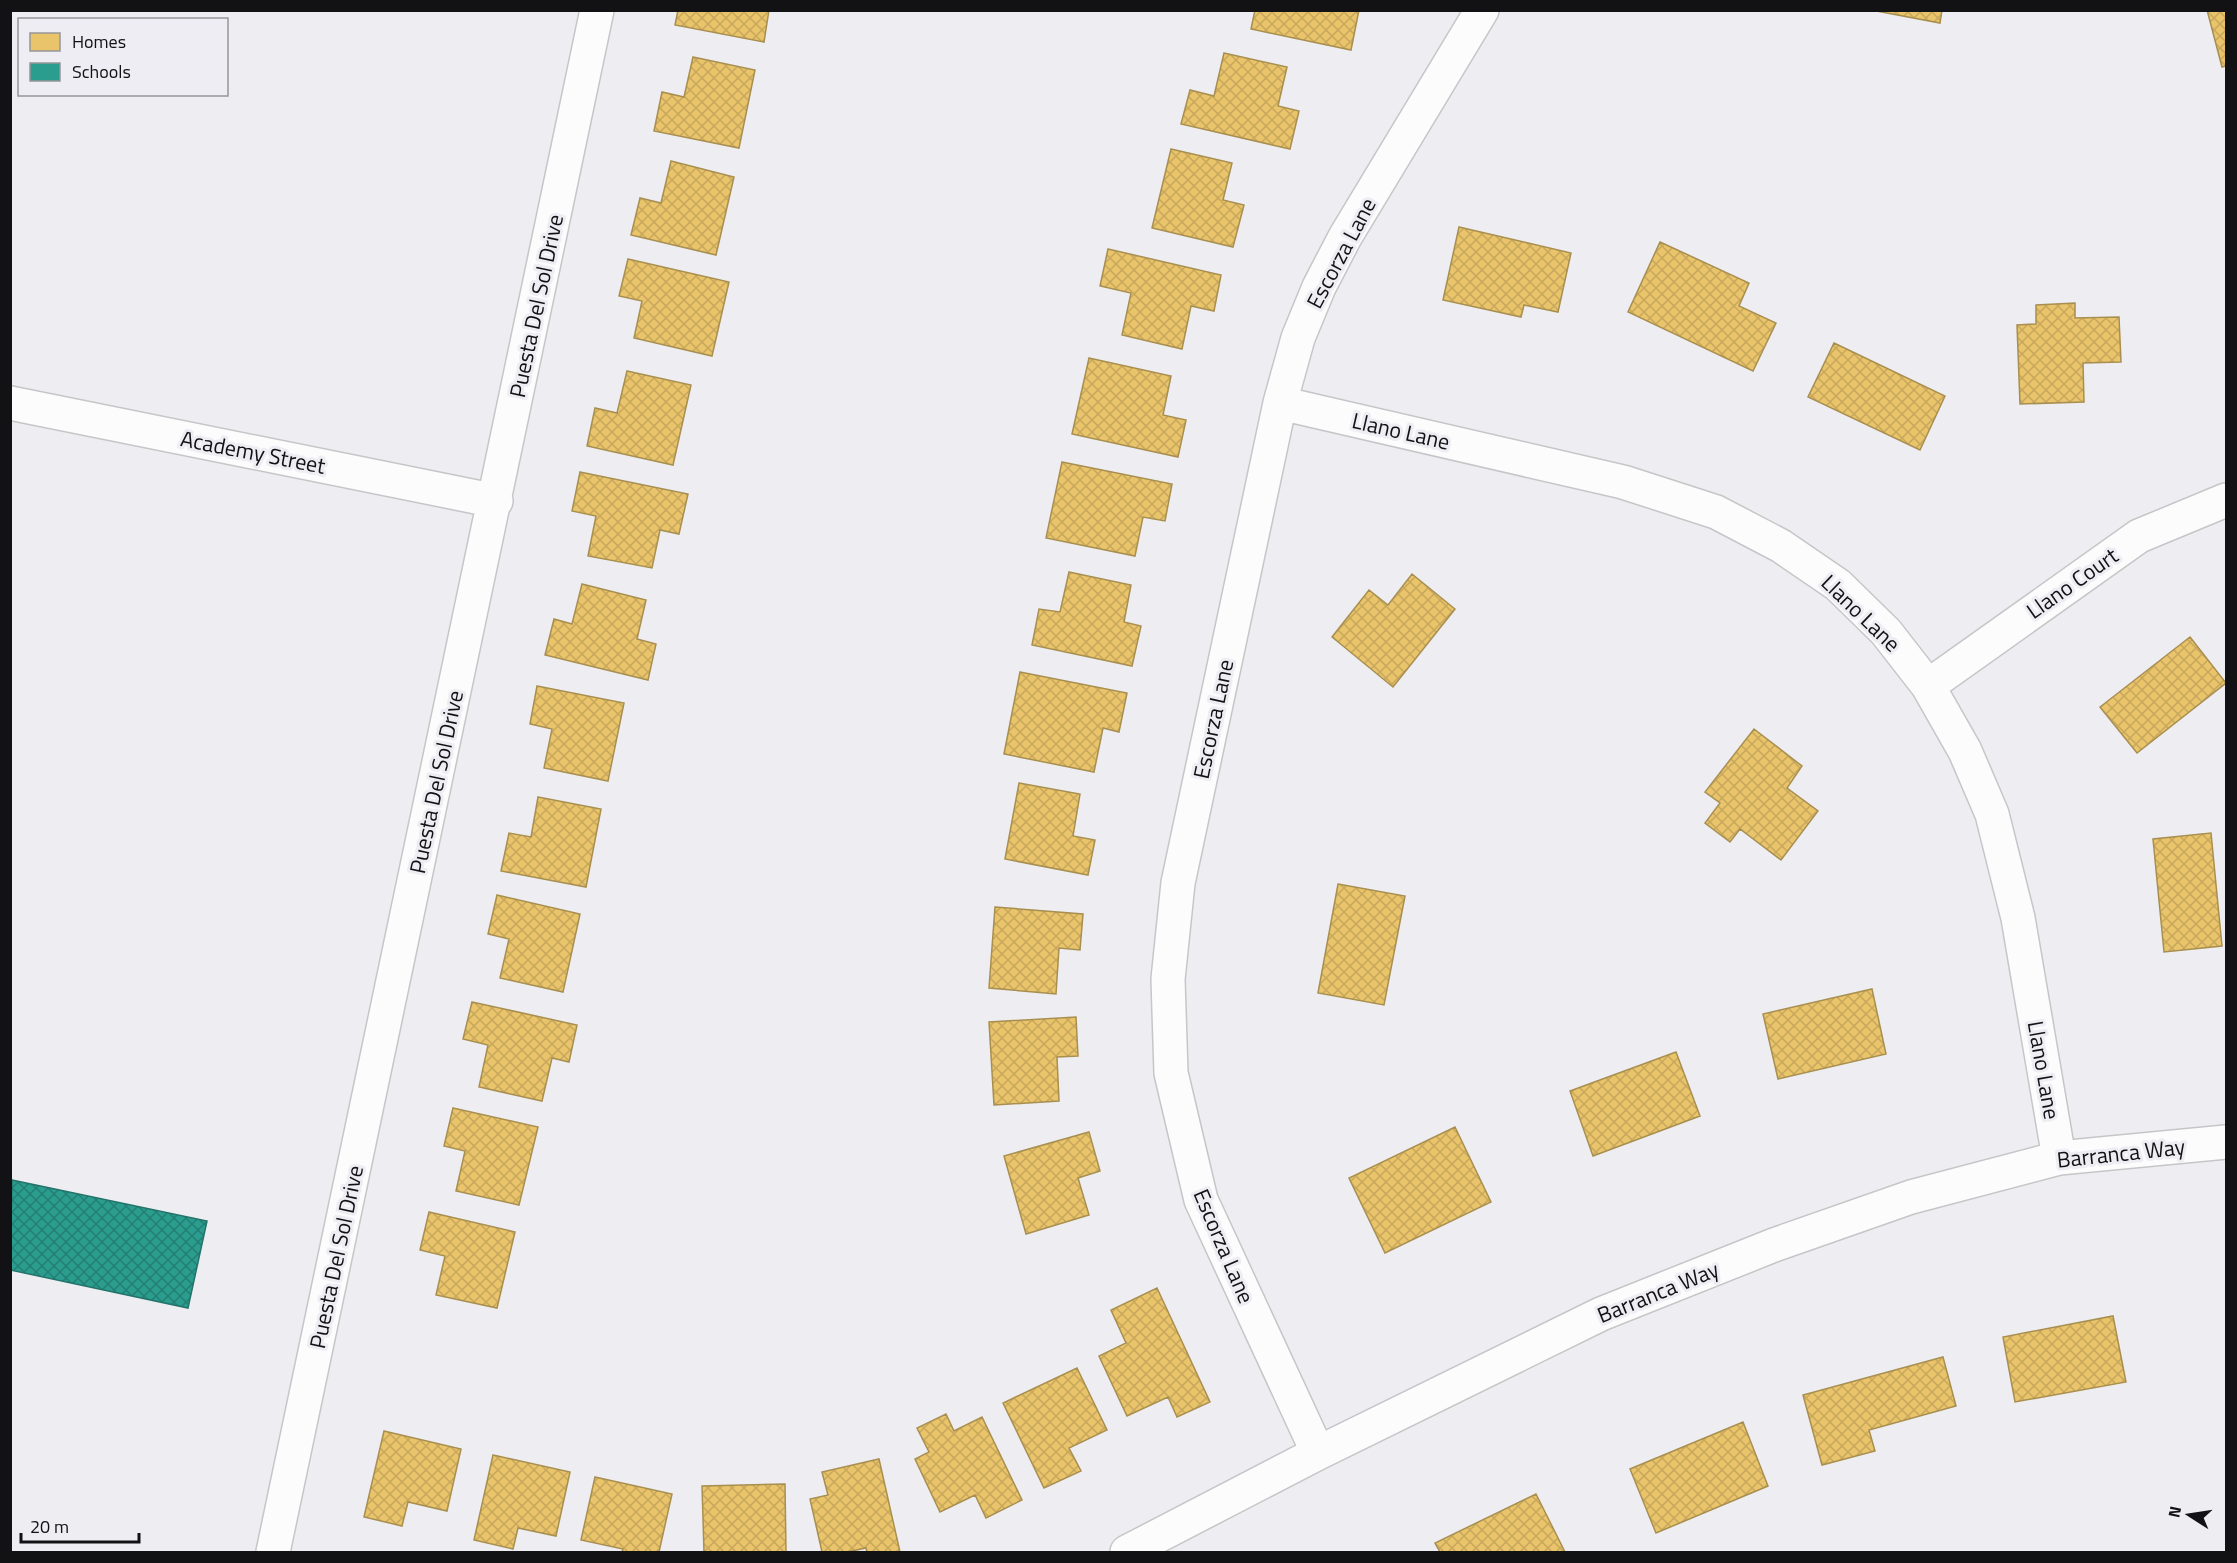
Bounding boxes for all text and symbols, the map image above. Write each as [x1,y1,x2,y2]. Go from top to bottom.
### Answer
legend [18,18,228,96]
text: Homes [72,28,126,55]
text: Schools [72,58,131,85]
street label: Escorza Lane [1297,191,1385,315]
street label: Puesta Del Sol Drive [500,211,572,401]
street label: Llano Lane [1349,403,1453,459]
street label: Academy Street [178,421,329,483]
street label: Llano Court [2019,539,2125,627]
street label: Llano Lane [1813,566,1909,660]
street label: Escorza Lane [1184,656,1242,782]
street label: Puesta Del Sol Drive [400,687,472,877]
street label: Llano Lane [2019,1018,2069,1122]
street label: Barranca Way [2055,1129,2187,1177]
street label: Puesta Del Sol Drive [300,1162,372,1352]
street label: Escorza Lane [1185,1183,1263,1309]
street label: Barranca Way [1592,1252,1724,1332]
north arrow [2159,1485,2219,1545]
text: N [2161,1504,2187,1520]
scale bar [21,1506,140,1544]
text: 20 m [30,1513,69,1540]

